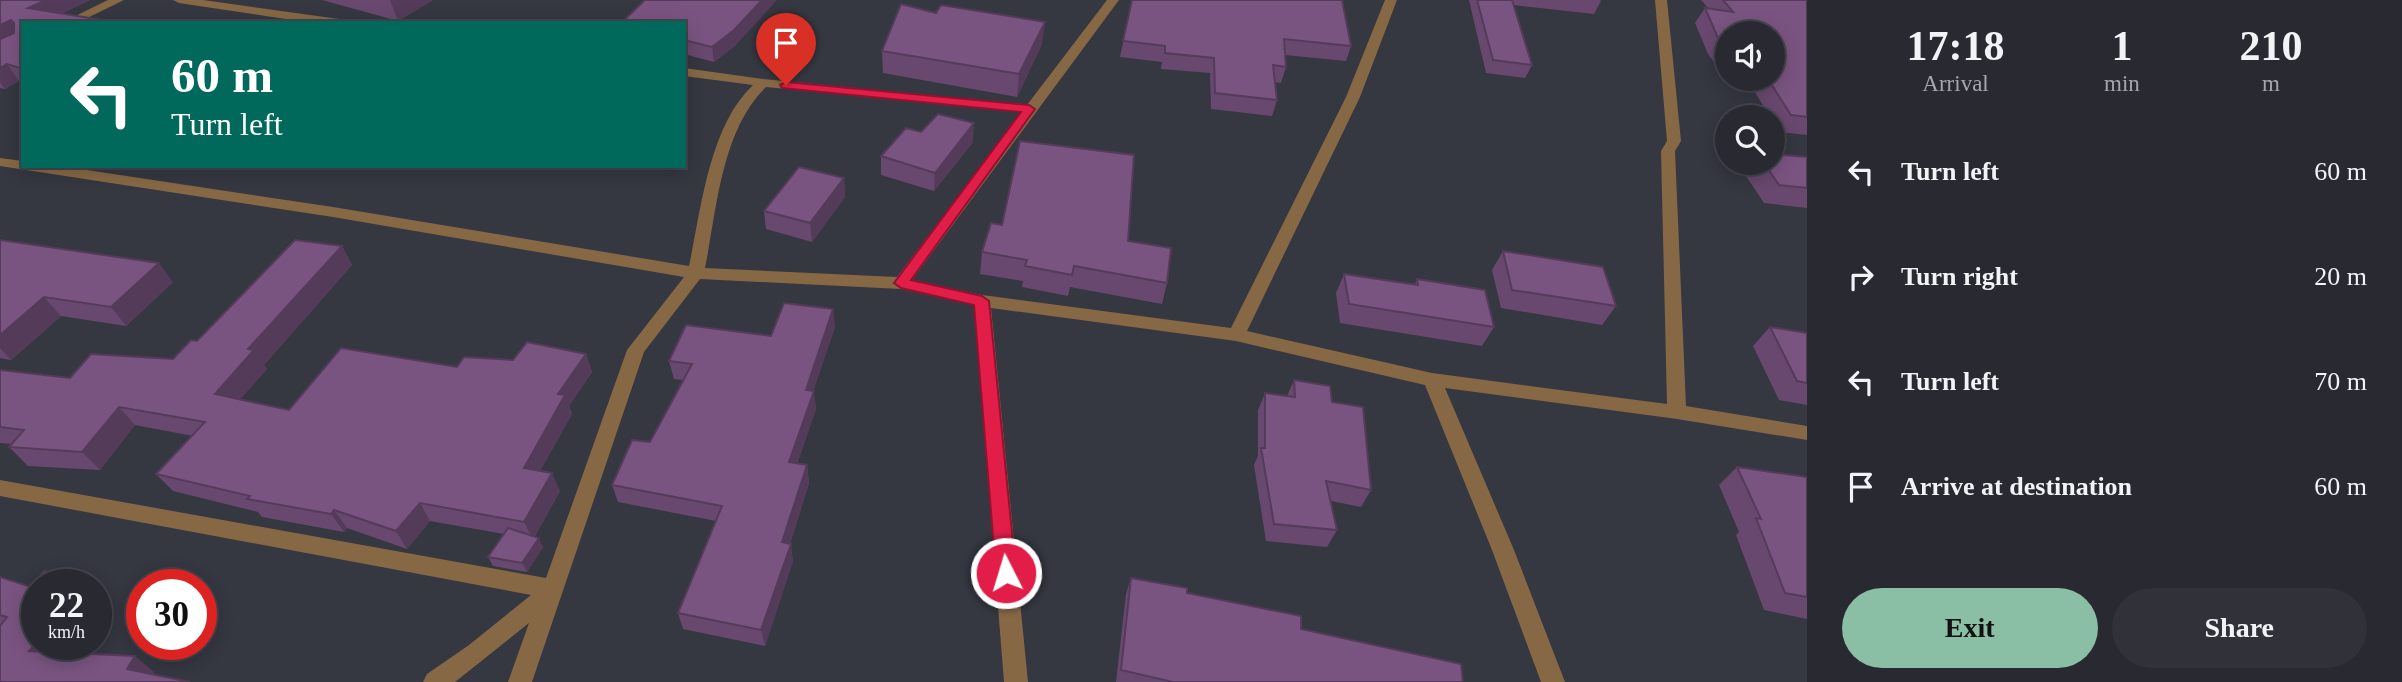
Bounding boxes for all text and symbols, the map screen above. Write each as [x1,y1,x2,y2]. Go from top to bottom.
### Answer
pin [756,13,816,85]
map controls [1715,21,1785,175]
button: sound [1715,21,1785,91]
text: 17:18 [1907,23,2005,69]
text: 1 [2111,23,2132,69]
text: 210 [2239,23,2302,69]
icon: arrive [767,24,805,62]
text: 60 m [171,48,273,103]
icon: left [56,49,147,140]
text: Arrival [1922,71,1989,96]
text: min [2104,71,2140,96]
text: m [2262,71,2280,96]
button: search [1715,105,1785,175]
text: Turn left [171,106,283,142]
icon: left [1842,153,1880,191]
text: Turn left [1901,157,1999,186]
text: 60 m [2314,157,2367,186]
icon: right [1842,258,1880,296]
text: Turn right [1901,262,2018,291]
text: 20 m [2314,262,2367,291]
icon: left [1842,363,1880,401]
text: Turn left [1901,367,1999,396]
text: 70 m [2314,367,2367,396]
icon: arrive [1842,468,1880,506]
text: Arrive at destination [1901,472,2132,501]
text: 60 m [2314,472,2367,501]
position arrow [969,536,1043,610]
speed limit sign: 30 [126,569,217,660]
text: 22 [49,586,84,625]
button: Exit [1842,588,2098,668]
button: Share [2112,588,2367,668]
text: km/h [48,622,85,642]

